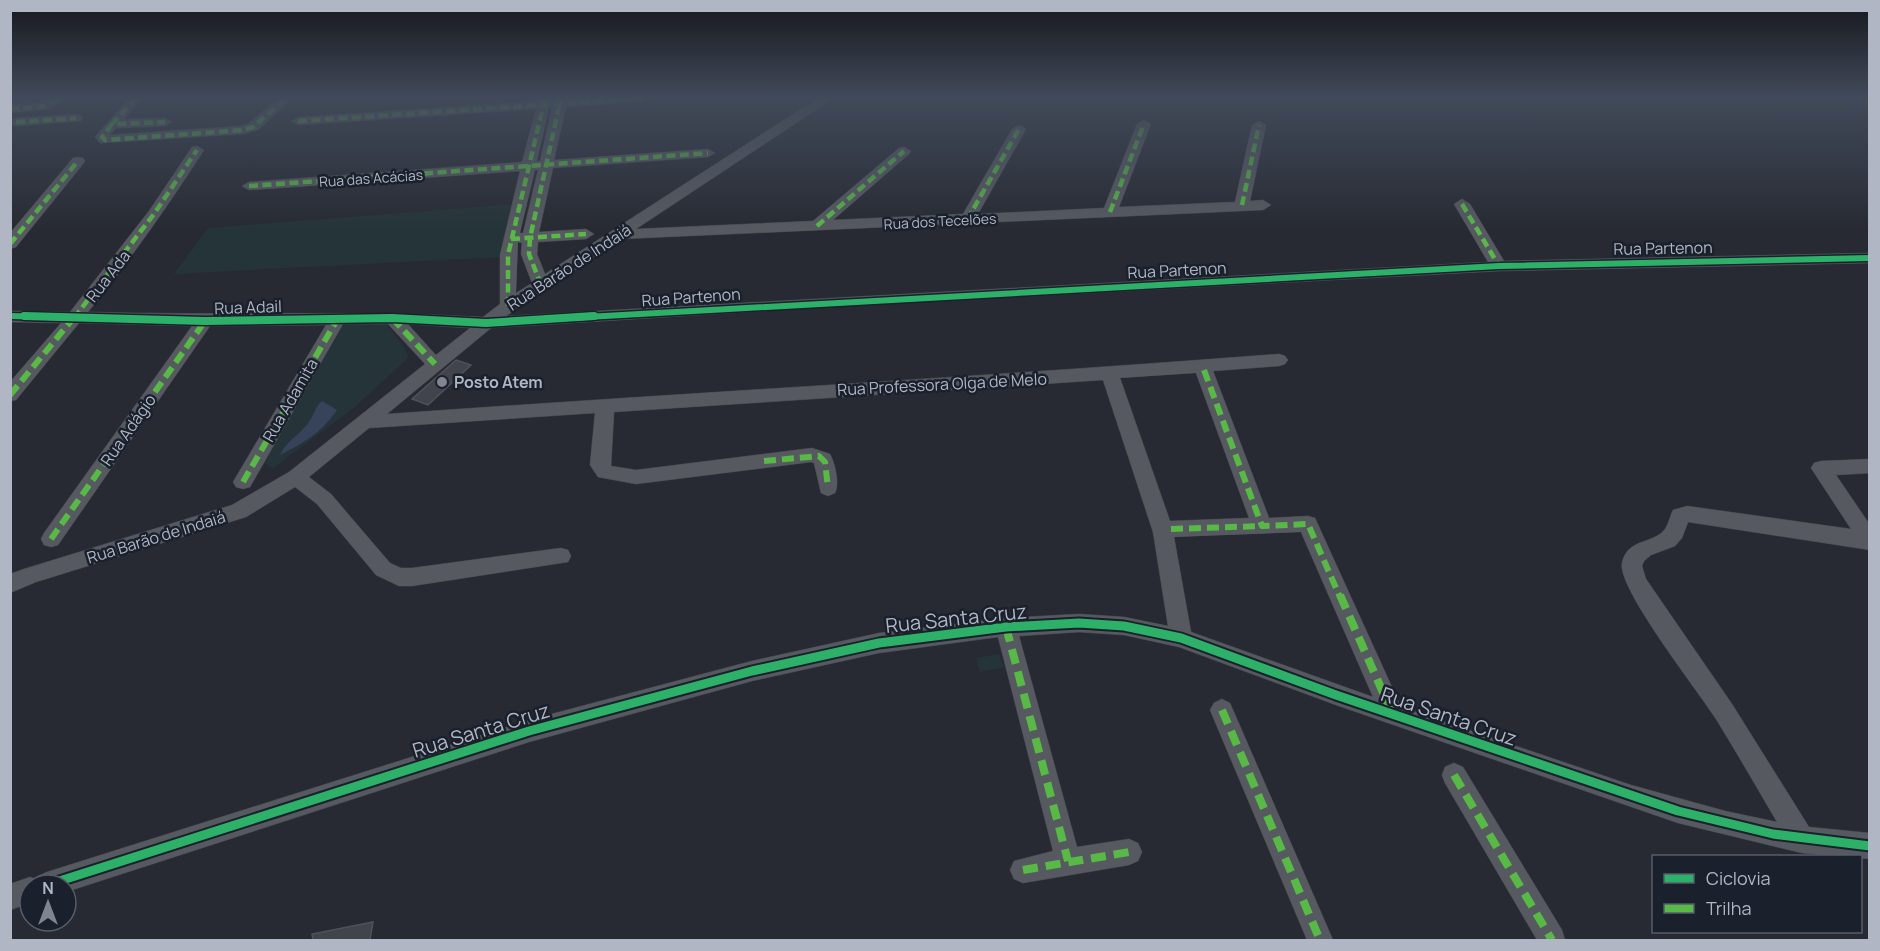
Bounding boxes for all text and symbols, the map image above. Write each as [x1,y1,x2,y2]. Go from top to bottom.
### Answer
street label: Rua das Acácias [318,165,424,191]
street label: Rua dos Tecelões [883,209,997,233]
street label: Rua Barão de Indaiá [503,219,635,315]
street label: Rua Partenon [1613,236,1713,260]
street label: Rua Ada [81,246,135,306]
street label: Rua Partenon [1127,256,1227,284]
street label: Rua Partenon [641,283,741,311]
street label: Rua Adail [214,295,282,319]
street label: Rua Adamita [257,354,323,446]
street label: Rua Professora Olga de Melo [837,368,1047,400]
place label: Posto Atem [454,371,543,393]
marker: Posto Atem [435,375,449,389]
street label: Rua Adágio [95,390,161,470]
street label: Rua Barão de Indaiá [84,505,228,569]
street label: Rua Santa Cruz [884,597,1028,639]
street label: Rua Santa Cruz [1377,680,1521,752]
street label: Rua Santa Cruz [409,696,553,764]
legend [1652,855,1862,933]
text: Ciclovia [1706,866,1771,890]
north arrow [18,873,78,933]
text: N [42,877,54,899]
text: Trilha [1706,896,1751,920]

